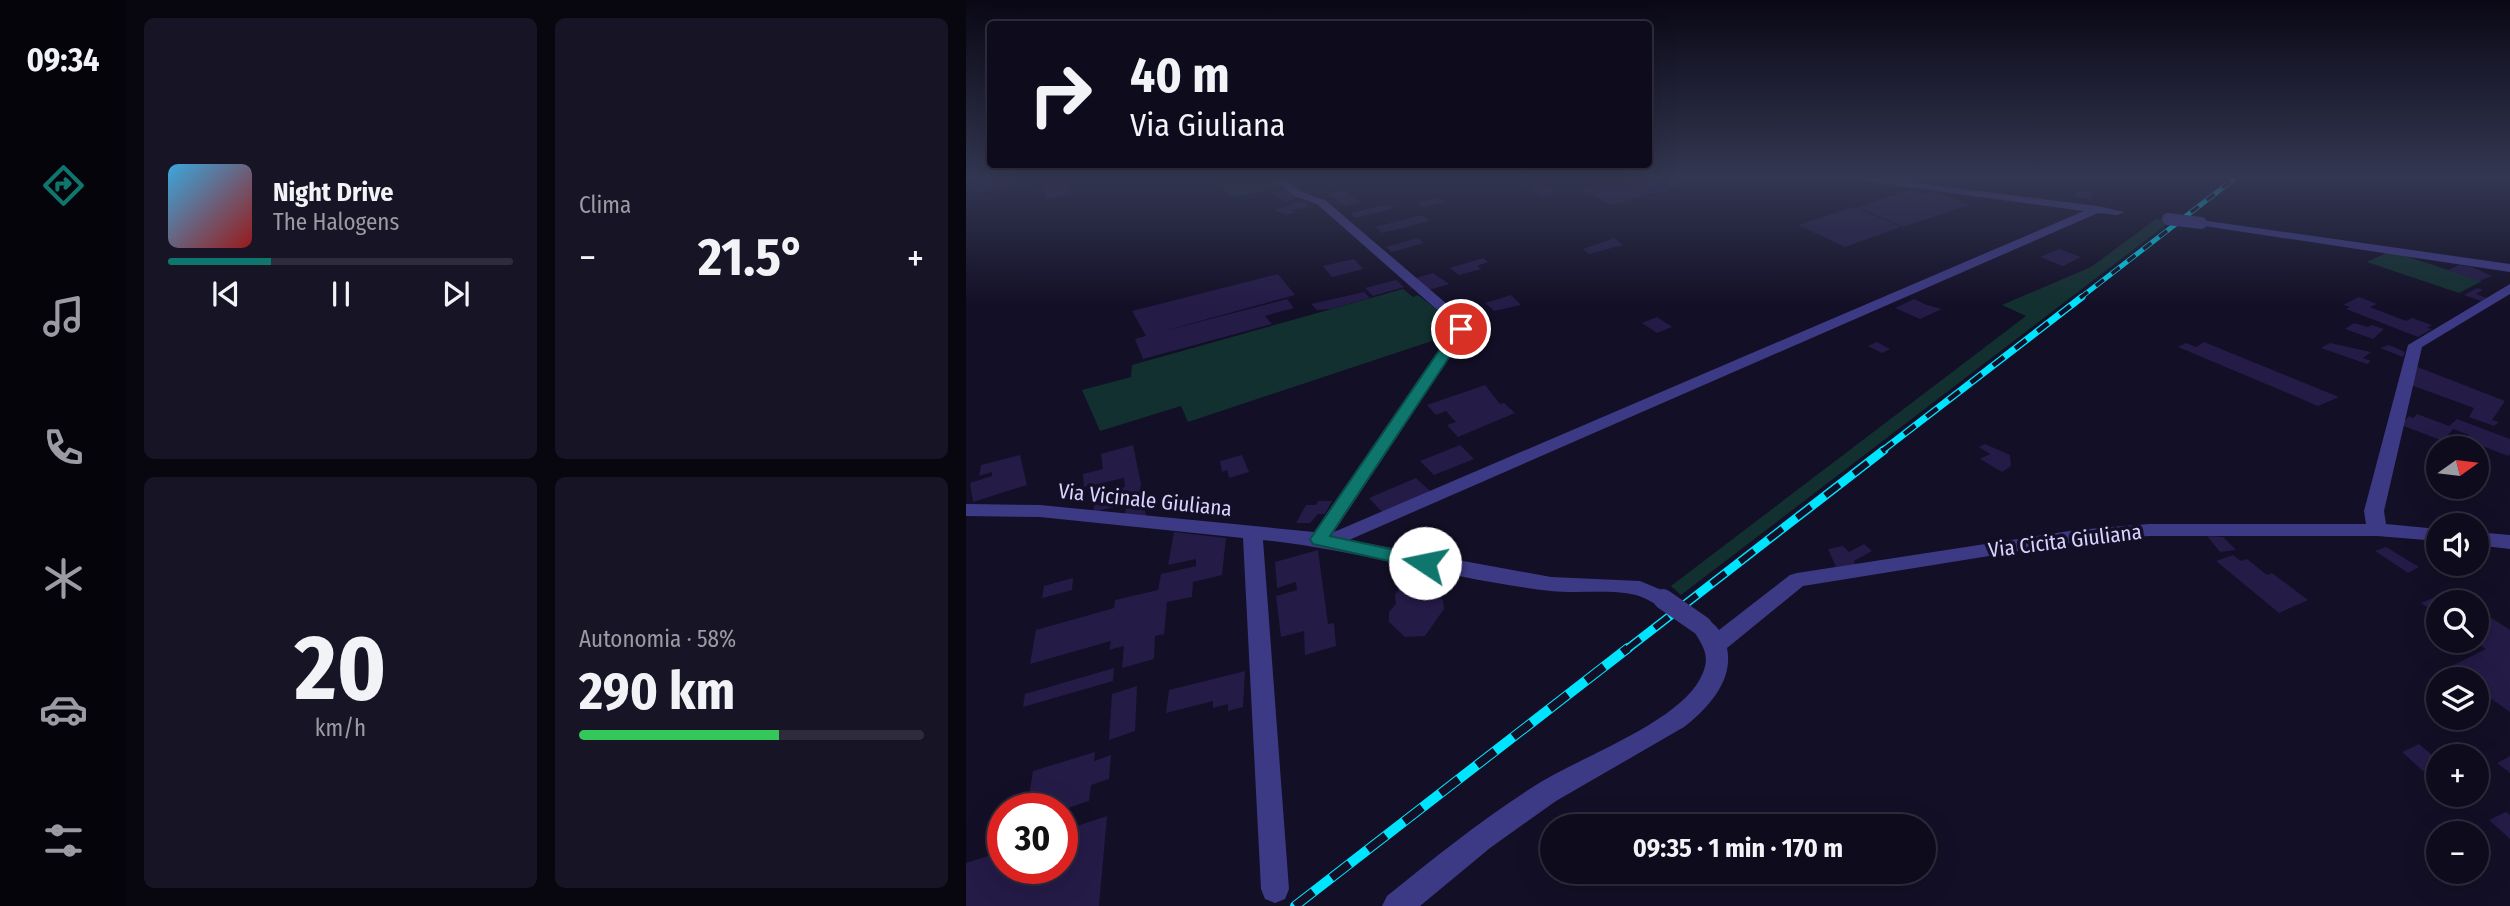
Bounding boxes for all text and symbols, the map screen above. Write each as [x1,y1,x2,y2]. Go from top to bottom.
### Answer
text: 09:34 [26,41,100,79]
text: 40 m [1130,46,1230,105]
icon: right [1015,49,1106,140]
text: Via Giuliana [1130,106,1285,144]
icon: directions [39,161,88,210]
text: Night Drive [273,177,393,208]
text: Clima [579,191,631,219]
text: The Halogens [273,208,399,236]
text: 21.5° [698,226,805,289]
text: − [579,235,596,281]
text: + [907,235,924,281]
icon: previous [207,275,245,313]
icon: pause [322,275,360,313]
icon: next [437,275,475,313]
icon: music [39,292,88,341]
pin [1431,299,1491,359]
icon: arrive [1442,310,1480,348]
icon: phone [39,423,88,472]
north arrow [2426,436,2488,499]
map controls [2426,436,2489,884]
street label: Via Vicinale Giuliana [1057,478,1233,522]
button: sound [2426,513,2489,576]
street label: Via Cicita Giuliana [1987,519,2143,563]
position arrow [1388,526,1462,600]
icon: climate [39,554,88,603]
button: search [2426,590,2489,653]
text: 20 [295,614,386,723]
text: Autonomia · 58% [579,625,736,653]
text: 290 km [579,660,735,723]
button: layers [2426,667,2489,730]
icon: car [39,685,88,734]
text: km/h [315,714,366,742]
button: + [2426,744,2489,807]
speed limit sign: 30 [987,793,1078,884]
icon: filters [39,816,88,865]
button: − [2426,821,2489,884]
text: 09:35 · 1 min · 170 m [1633,833,1843,864]

